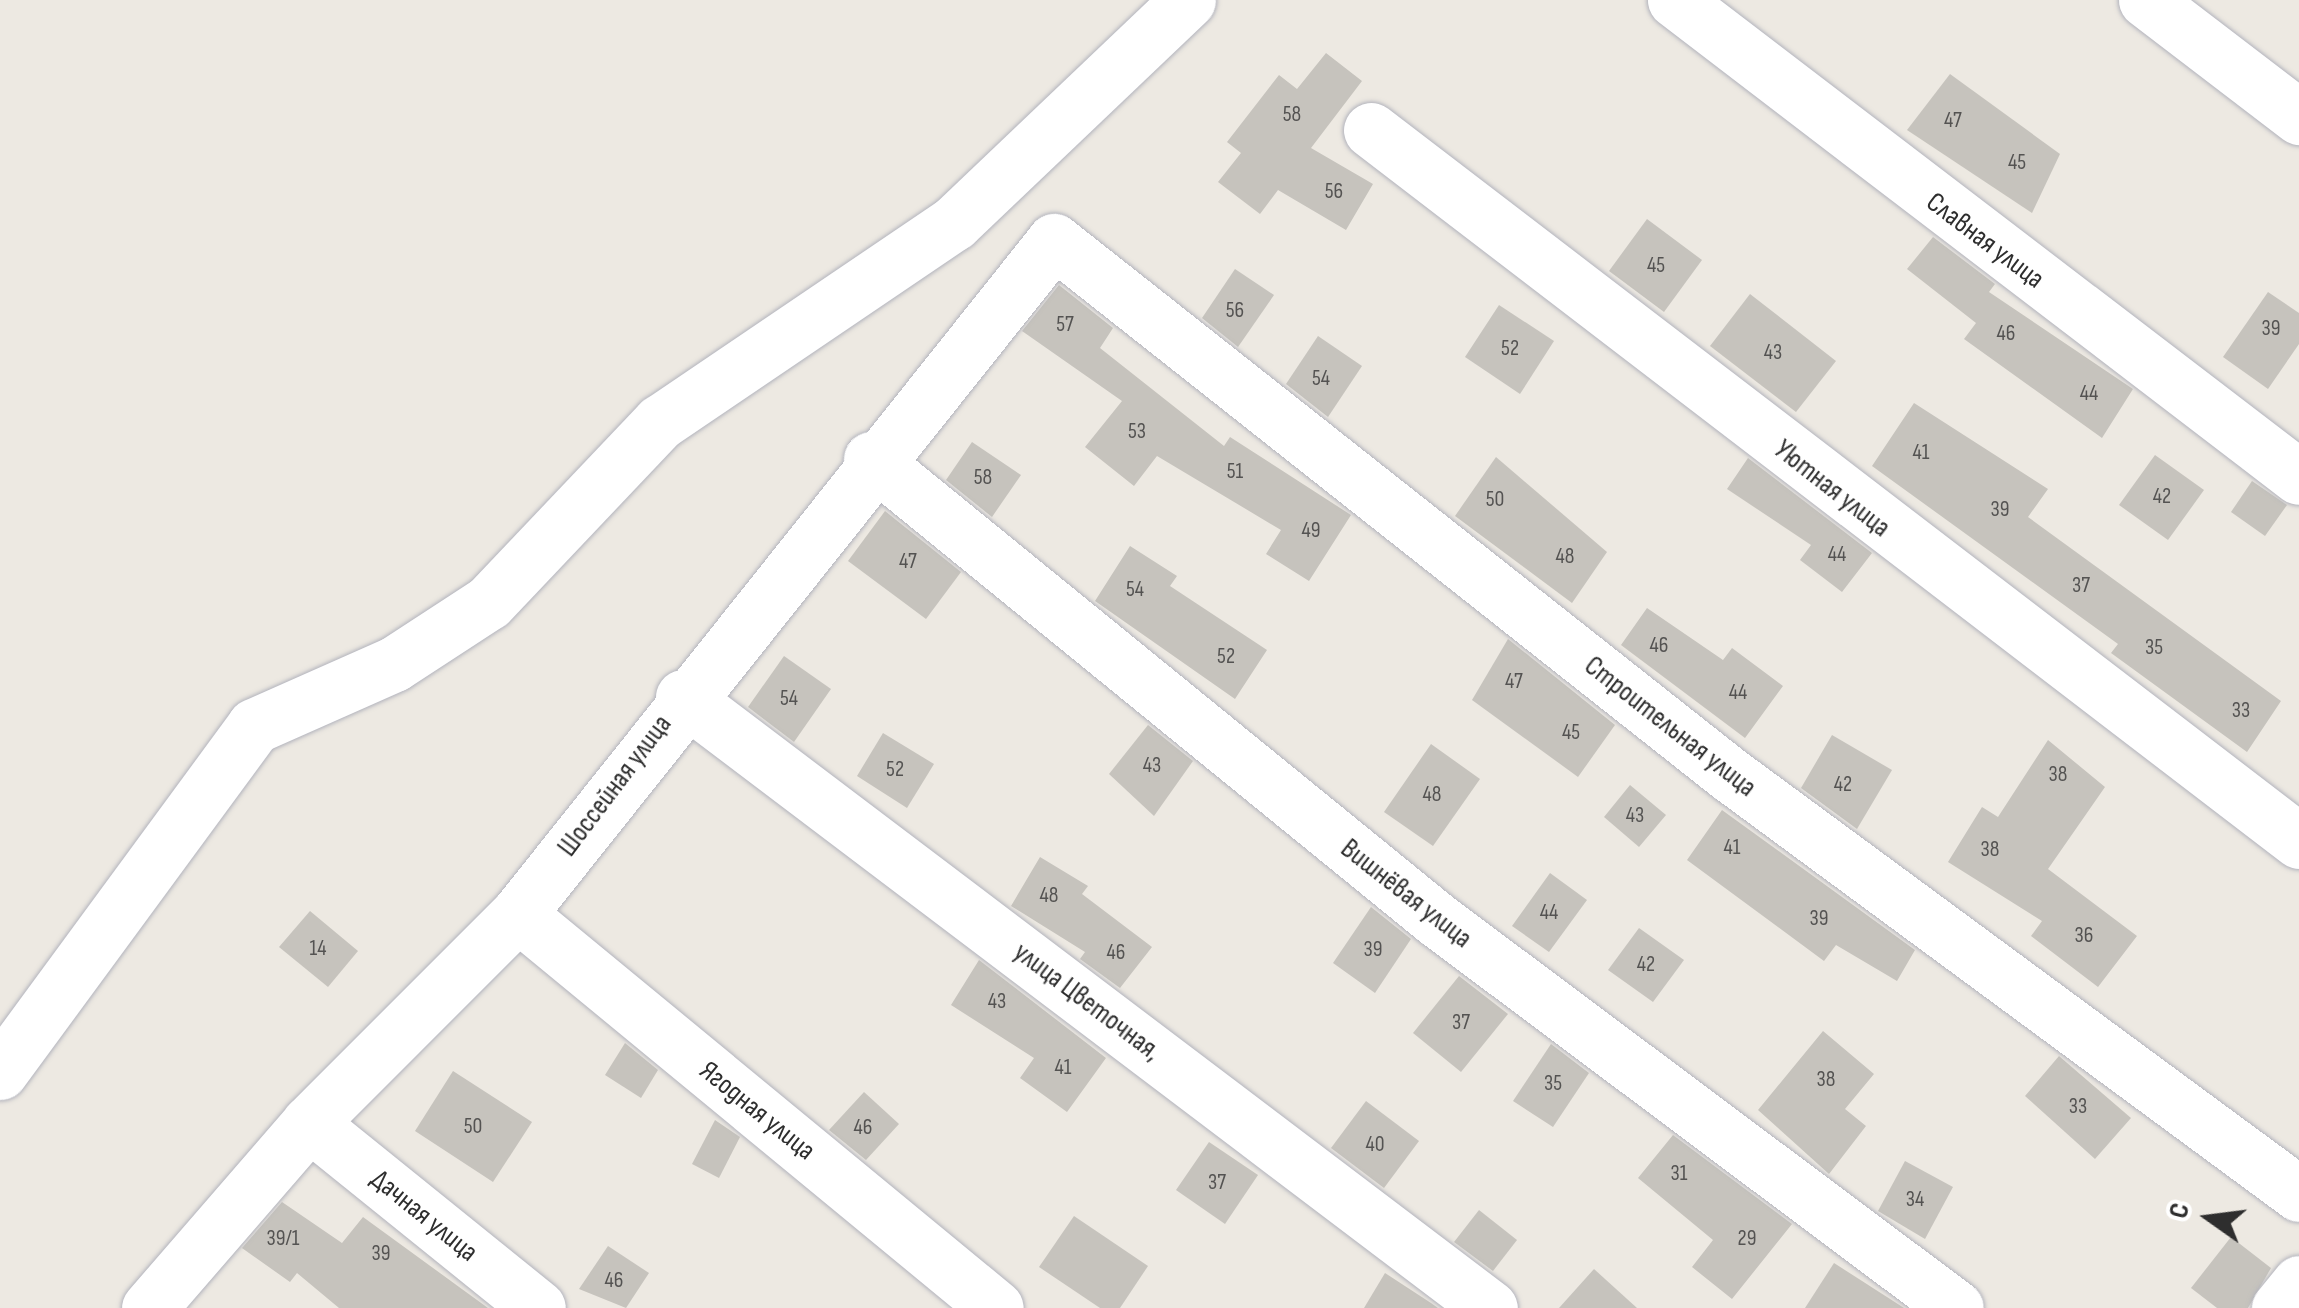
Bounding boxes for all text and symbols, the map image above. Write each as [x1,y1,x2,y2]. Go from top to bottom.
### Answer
house number: 58 [1283,102,1301,128]
house number: 47 [1944,108,1962,134]
house number: 45 [2008,150,2026,176]
house number: 56 [1325,179,1343,205]
street label: Славная улица [1919,186,2051,296]
house number: 45 [1647,253,1665,279]
house number: 56 [1226,298,1244,324]
house number: 57 [1056,312,1074,338]
house number: 39 [2262,316,2280,342]
house number: 46 [1997,321,2015,347]
house number: 52 [1501,336,1519,362]
house number: 43 [1764,340,1782,366]
house number: 54 [1312,366,1330,392]
house number: 44 [2080,381,2098,407]
house number: 53 [1128,419,1146,445]
street label: Уютная улица [1767,433,1897,545]
house number: 41 [1913,440,1929,466]
house number: 51 [1227,459,1243,485]
house number: 58 [974,465,992,491]
house number: 42 [2153,484,2171,510]
house number: 50 [1486,487,1504,513]
house number: 39 [1991,497,2009,523]
house number: 49 [1302,518,1320,544]
house number: 44 [1828,542,1846,568]
house number: 48 [1556,544,1574,570]
house number: 47 [899,549,917,575]
house number: 37 [2072,573,2090,599]
house number: 54 [1126,577,1144,603]
house number: 46 [1650,633,1668,659]
house number: 35 [2145,635,2163,661]
house number: 52 [1217,644,1235,670]
street label: Строительная улица [1577,649,1763,805]
house number: 47 [1505,669,1523,695]
house number: 44 [1729,680,1747,706]
house number: 54 [780,686,798,712]
house number: 33 [2232,698,2250,724]
street label: Шоссейная улица [551,709,679,863]
house number: 45 [1562,720,1580,746]
house number: 43 [1143,753,1161,779]
house number: 52 [886,757,904,783]
house number: 38 [2049,762,2067,788]
house number: 42 [1834,772,1852,798]
house number: 48 [1423,782,1441,808]
house number: 43 [1626,803,1644,829]
street label: Вишнёвая улица [1334,832,1478,956]
house number: 41 [1724,835,1740,861]
house number: 38 [1981,837,1999,863]
house number: 48 [1040,883,1058,909]
house number: 44 [1540,900,1558,926]
house number: 39 [1810,906,1828,932]
house number: 36 [2075,923,2093,949]
house number: 14 [310,936,326,962]
street label: улица Цветочная, [1007,936,1167,1068]
house number: 39 [1364,937,1382,963]
house number: 46 [1107,940,1125,966]
house number: 42 [1637,952,1655,978]
house number: 43 [988,989,1006,1015]
house number: 37 [1452,1010,1470,1036]
street label: Ягодная улица [692,1054,822,1168]
house number: 41 [1055,1055,1071,1081]
house number: 38 [1817,1067,1835,1093]
house number: 35 [1544,1071,1562,1097]
house number: 33 [2069,1094,2087,1120]
house number: 50 [464,1114,482,1140]
house number: 46 [854,1115,872,1141]
house number: 40 [1365,1132,1385,1158]
house number: 31 [1671,1161,1687,1187]
street label: Дачная улица [364,1163,484,1269]
north arrow [2159,1168,2259,1268]
house number: 37 [1208,1170,1226,1196]
house number: 34 [1906,1187,1924,1213]
text: С [2162,1200,2197,1222]
house number: 39/1 [266,1226,300,1252]
house number: 29 [1738,1226,1756,1252]
house number: 39 [372,1241,390,1267]
house number: 46 [605,1268,623,1294]

